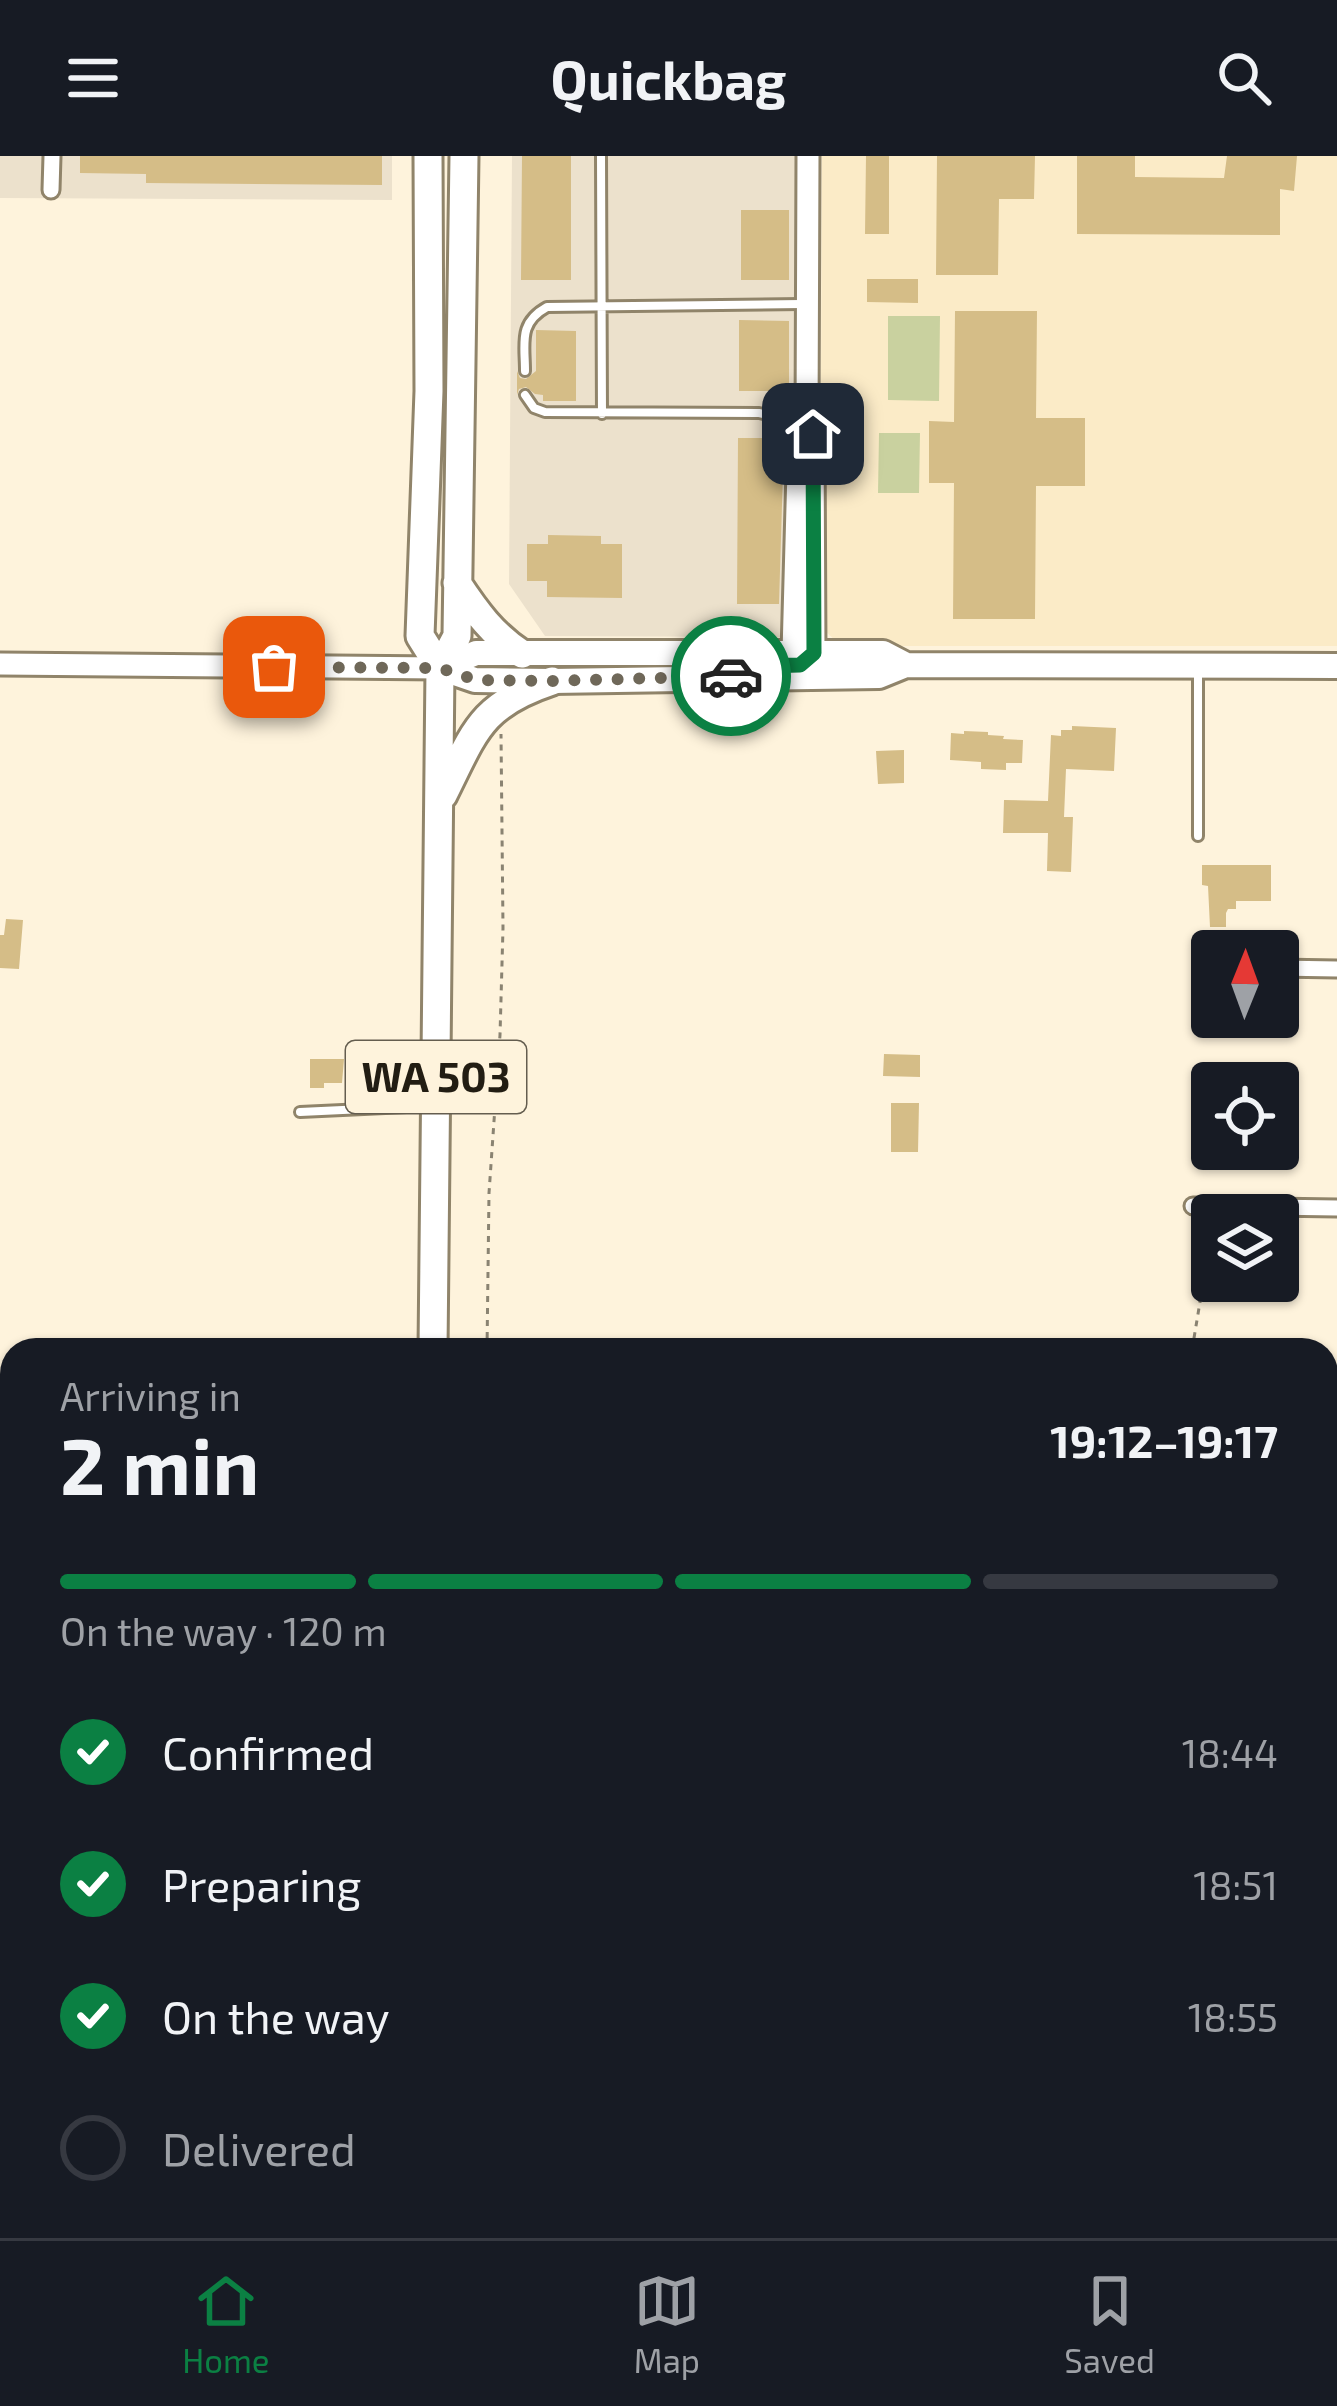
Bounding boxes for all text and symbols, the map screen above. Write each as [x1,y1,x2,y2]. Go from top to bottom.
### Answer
icon: menu [60,45,126,111]
icon: search [1211,45,1277,111]
text: Quickbag [551,46,786,111]
pin [762,383,864,485]
icon: home [780,401,846,467]
pin [223,616,325,718]
courier [671,616,791,736]
icon: bag [241,634,307,700]
icon: car [698,643,764,709]
north arrow [1191,930,1299,1038]
map controls [1191,930,1299,1302]
road number: WA 503 [346,1041,526,1113]
button: locate [1191,1062,1299,1170]
button: layers [1191,1194,1299,1302]
text: Arriving in [60,1372,241,1419]
text: 19:12–19:17 [1050,1413,1278,1467]
text: 2 min [60,1417,259,1511]
text: On the way · 120 m [60,1607,387,1654]
icon: check [60,1719,126,1785]
text: Confirmed [162,1725,374,1779]
text: 18:44 [1182,1729,1278,1776]
icon: check [60,1851,126,1917]
text: Preparing [162,1857,361,1911]
text: 18:51 [1193,1861,1278,1908]
icon: check [60,1983,126,2049]
text: On the way [162,1989,389,2043]
text: 18:55 [1188,1993,1278,2040]
text: Delivered [162,2121,356,2175]
tab: Home [182,2268,270,2380]
tab: Map [634,2268,700,2380]
tab: Saved [1064,2268,1155,2380]

